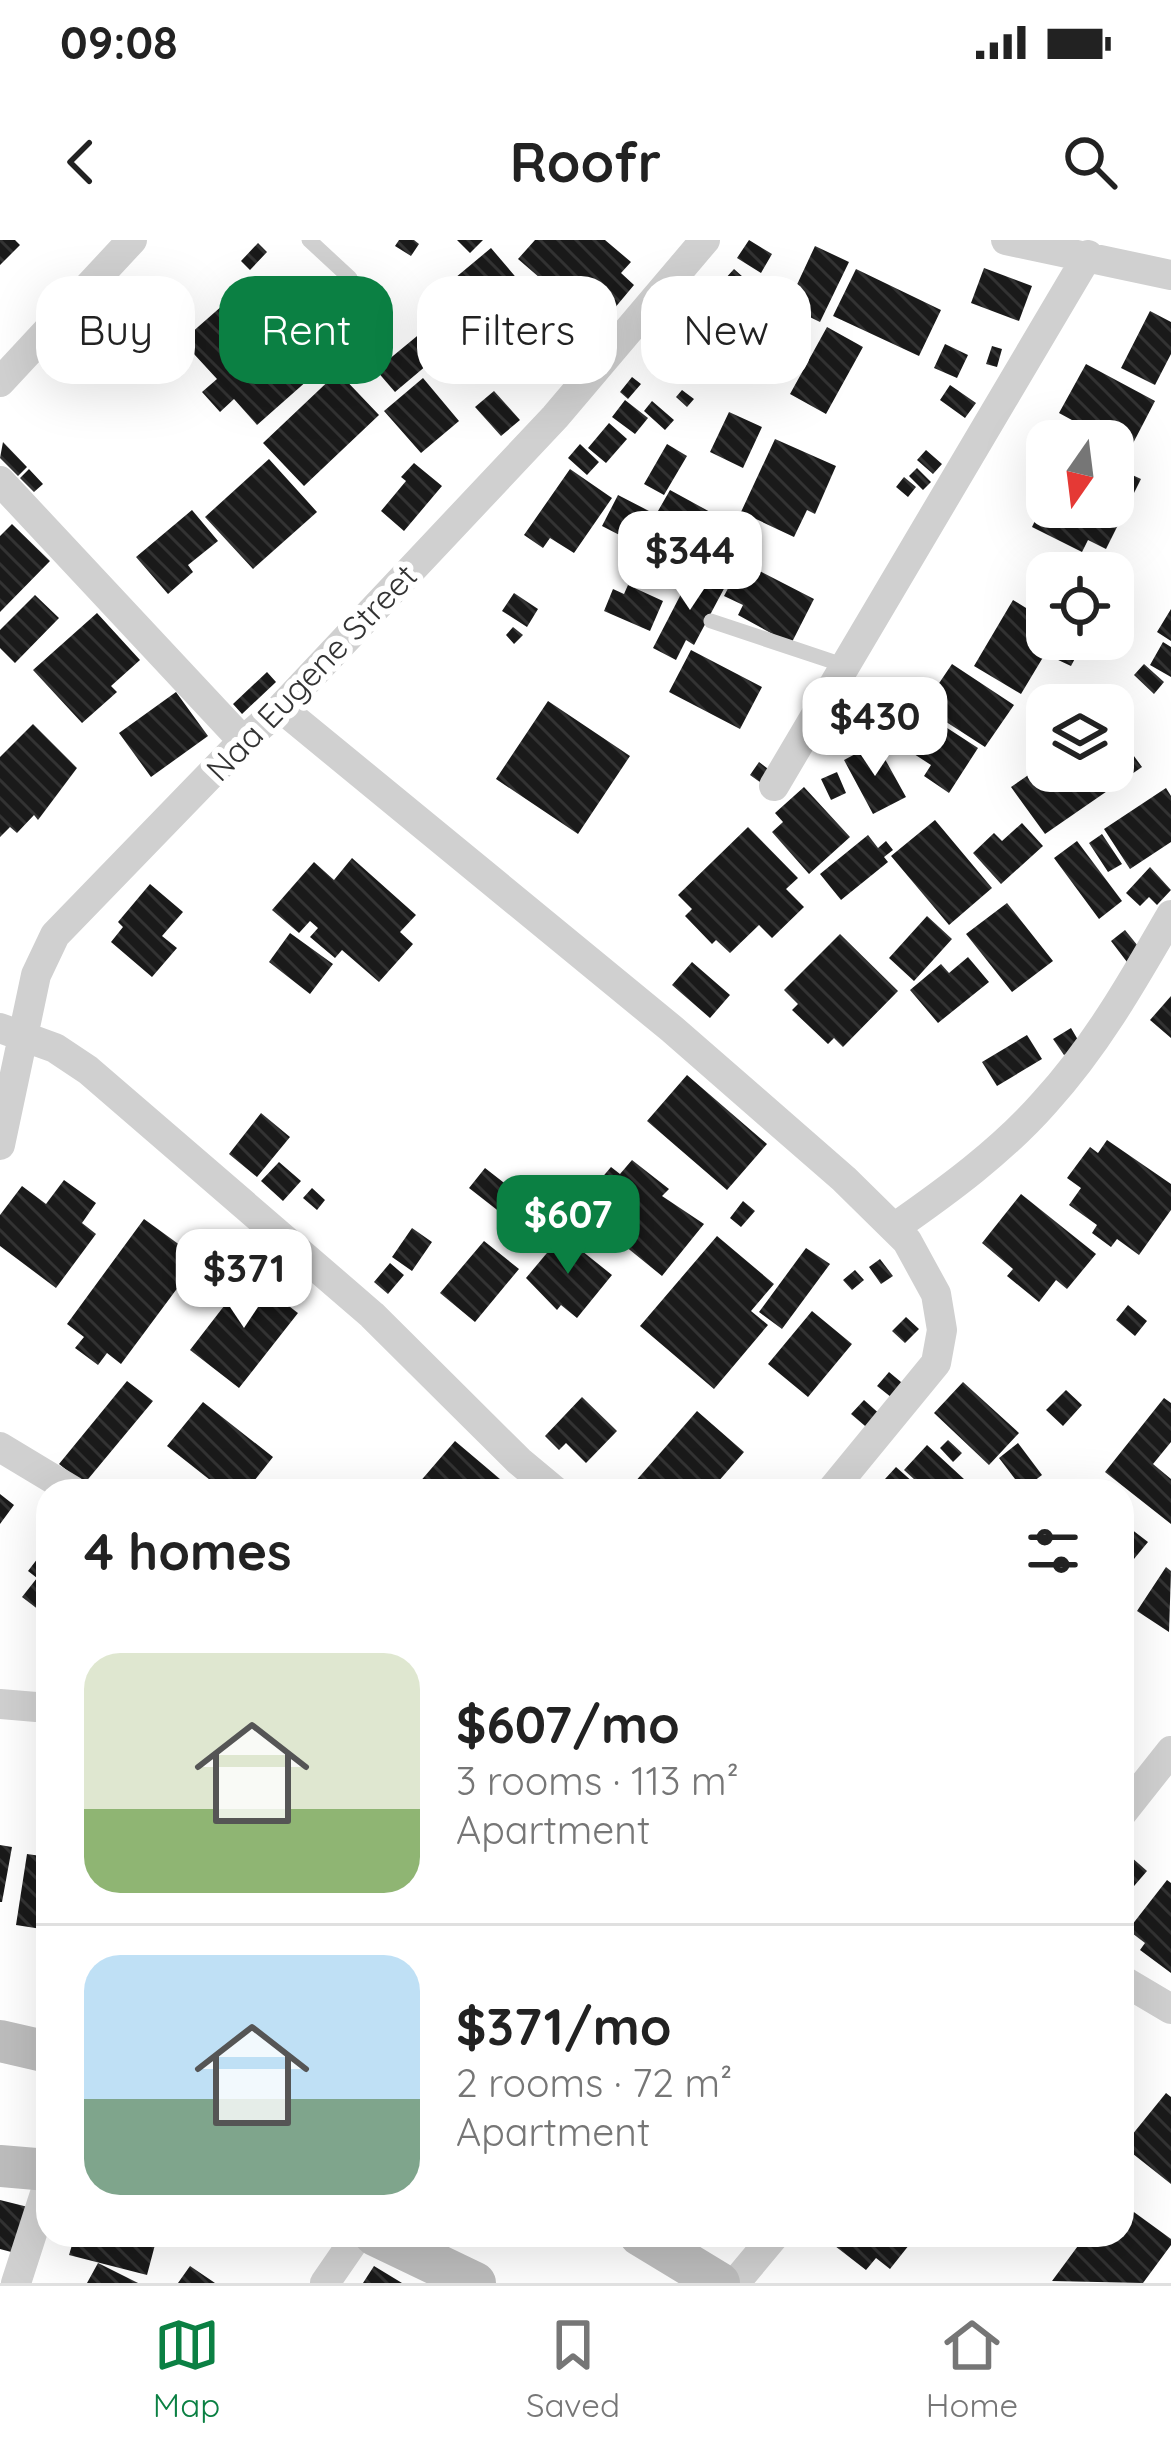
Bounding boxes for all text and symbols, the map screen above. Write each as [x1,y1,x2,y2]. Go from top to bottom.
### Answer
text: 09:08 [60,14,178,70]
text: Roofr [510,128,661,196]
icon: back [48,129,114,195]
icon: search [1057,129,1123,195]
chip: Buy [36,276,195,384]
chip: Rent [219,276,393,384]
chip: Filters [417,276,617,384]
chip: New [641,276,811,384]
north arrow [1026,420,1134,528]
map controls [1026,420,1134,792]
pin: $344 [619,511,761,613]
text: $344 [645,525,735,574]
button: locate [1026,552,1134,660]
street label: Naa Eugene Street [197,555,425,789]
pin: $430 [804,677,946,779]
button: layers [1026,684,1134,792]
text: $430 [829,691,921,740]
pin: $607 [497,1175,639,1277]
text: $607 [524,1189,612,1238]
pin: $371 [173,1229,315,1331]
text: $371 [203,1243,285,1292]
icon: filters [1020,1518,1086,1584]
text: 4 homes [84,1519,292,1583]
text: $607/mo [456,1692,680,1756]
icon: home [180,1701,324,1845]
text: 3 rooms · 113 m² [456,1756,739,1805]
text: Apartment [456,1805,650,1854]
text: $371/mo [456,1994,672,2058]
icon: home [180,2003,324,2147]
text: 2 rooms · 72 m² [456,2058,732,2107]
text: Apartment [456,2107,650,2156]
tab: Map [153,2312,220,2425]
tab: Saved [526,2312,620,2425]
tab: Home [926,2312,1018,2425]

